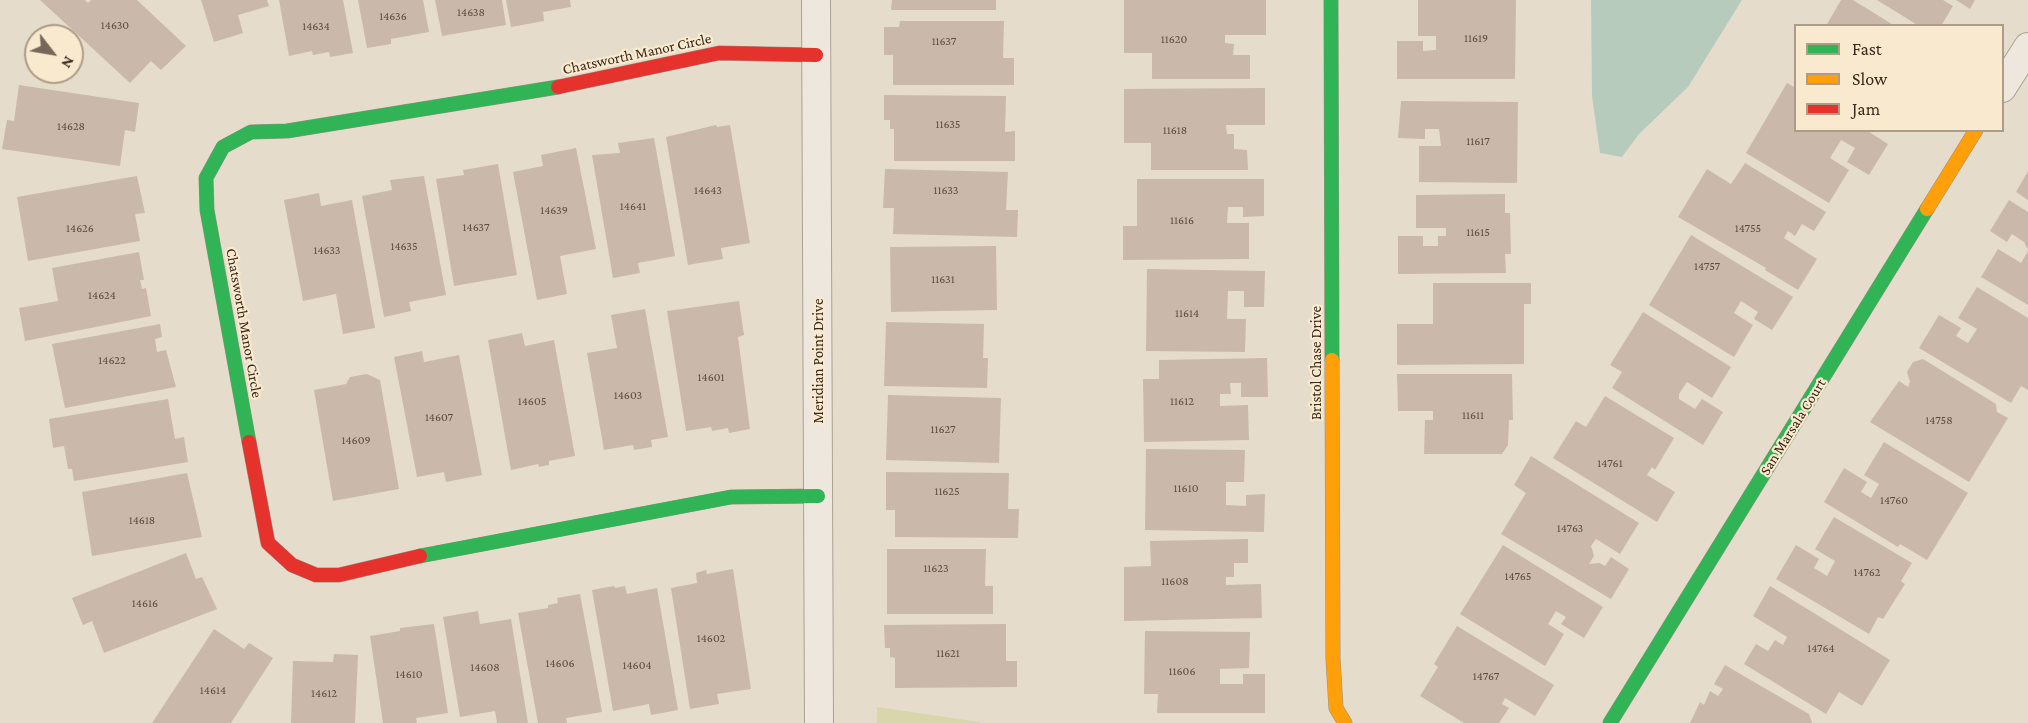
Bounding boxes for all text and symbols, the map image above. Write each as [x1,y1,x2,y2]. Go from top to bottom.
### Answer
house number: 14638 [457,5,485,19]
house number: 14636 [379,9,407,23]
house number: 14630 [101,18,129,32]
house number: 14634 [302,19,330,33]
north arrow [24,24,84,84]
legend [1794,24,2004,132]
street label: Chatsworth Manor Circle [561,29,713,79]
house number: 11619 [1464,31,1488,45]
house number: 11620 [1161,32,1187,46]
house number: 11637 [932,34,956,48]
text: Fast [1852,39,1882,59]
text: N [58,53,78,72]
text: Slow [1852,69,1887,89]
text: Jam [1852,99,1880,119]
house number: 11635 [936,117,960,131]
house number: 14628 [57,119,85,133]
house number: 11618 [1163,123,1187,137]
house number: 11617 [1466,134,1490,148]
house number: 14643 [694,183,722,197]
house number: 11633 [934,183,958,197]
house number: 14641 [620,199,646,213]
house number: 14639 [540,203,568,217]
house number: 11616 [1170,213,1194,227]
house number: 14637 [463,220,489,234]
house number: 14626 [66,221,94,235]
house number: 14755 [1735,221,1761,235]
house number: 11615 [1466,225,1490,239]
house number: 14635 [390,239,418,253]
house number: 14633 [313,243,341,257]
street label: Chatsworth Manor Circle [222,247,266,399]
house number: 14757 [1694,259,1720,273]
house number: 11631 [931,272,955,286]
house number: 14624 [88,288,116,302]
street label: Meridian Point Drive [809,299,827,423]
house number: 11614 [1175,306,1199,320]
street label: Bristol Chase Drive [1307,306,1325,420]
house number: 14622 [98,353,126,367]
house number: 14601 [698,370,724,384]
street label: San Marsala Court [1756,375,1830,479]
house number: 14603 [614,388,642,402]
house number: 14605 [518,394,546,408]
house number: 11612 [1170,394,1194,408]
house number: 11611 [1462,408,1484,422]
house number: 14607 [425,410,453,424]
house number: 14758 [1925,413,1953,427]
house number: 11627 [931,422,955,436]
house number: 14609 [341,433,371,447]
house number: 14761 [1597,456,1623,470]
house number: 11610 [1174,481,1198,495]
house number: 11625 [934,484,960,498]
house number: 14760 [1880,493,1908,507]
house number: 14618 [129,513,155,527]
house number: 14763 [1557,521,1583,535]
house number: 11623 [923,561,949,575]
house number: 14762 [1854,565,1880,579]
house number: 14765 [1505,569,1531,583]
house number: 11608 [1161,574,1189,588]
house number: 14616 [132,596,158,610]
house number: 14602 [697,631,725,645]
house number: 14764 [1807,641,1835,655]
house number: 11621 [936,646,960,660]
house number: 14606 [545,656,575,670]
house number: 14604 [622,658,652,672]
house number: 14608 [470,660,500,674]
house number: 11606 [1169,664,1195,678]
house number: 14610 [396,667,422,681]
house number: 14767 [1473,669,1499,683]
house number: 14614 [200,683,226,697]
house number: 14612 [311,686,337,700]

